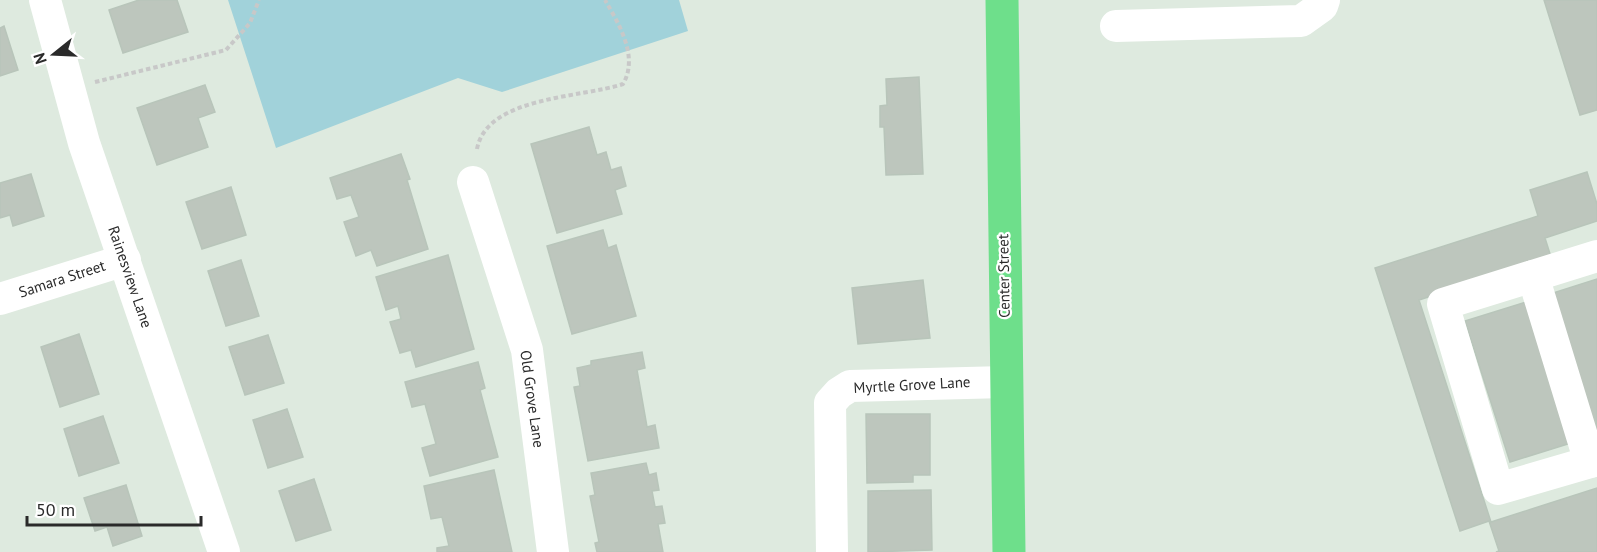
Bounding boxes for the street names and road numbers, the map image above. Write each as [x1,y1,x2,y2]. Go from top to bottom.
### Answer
street label: Rainesview Lane [104,223,157,330]
street label: Center Street [993,234,1014,318]
street label: Samara Street [16,256,108,301]
street label: Old Grove Lane [516,349,549,449]
street label: Myrtle Grove Lane [853,372,971,397]

